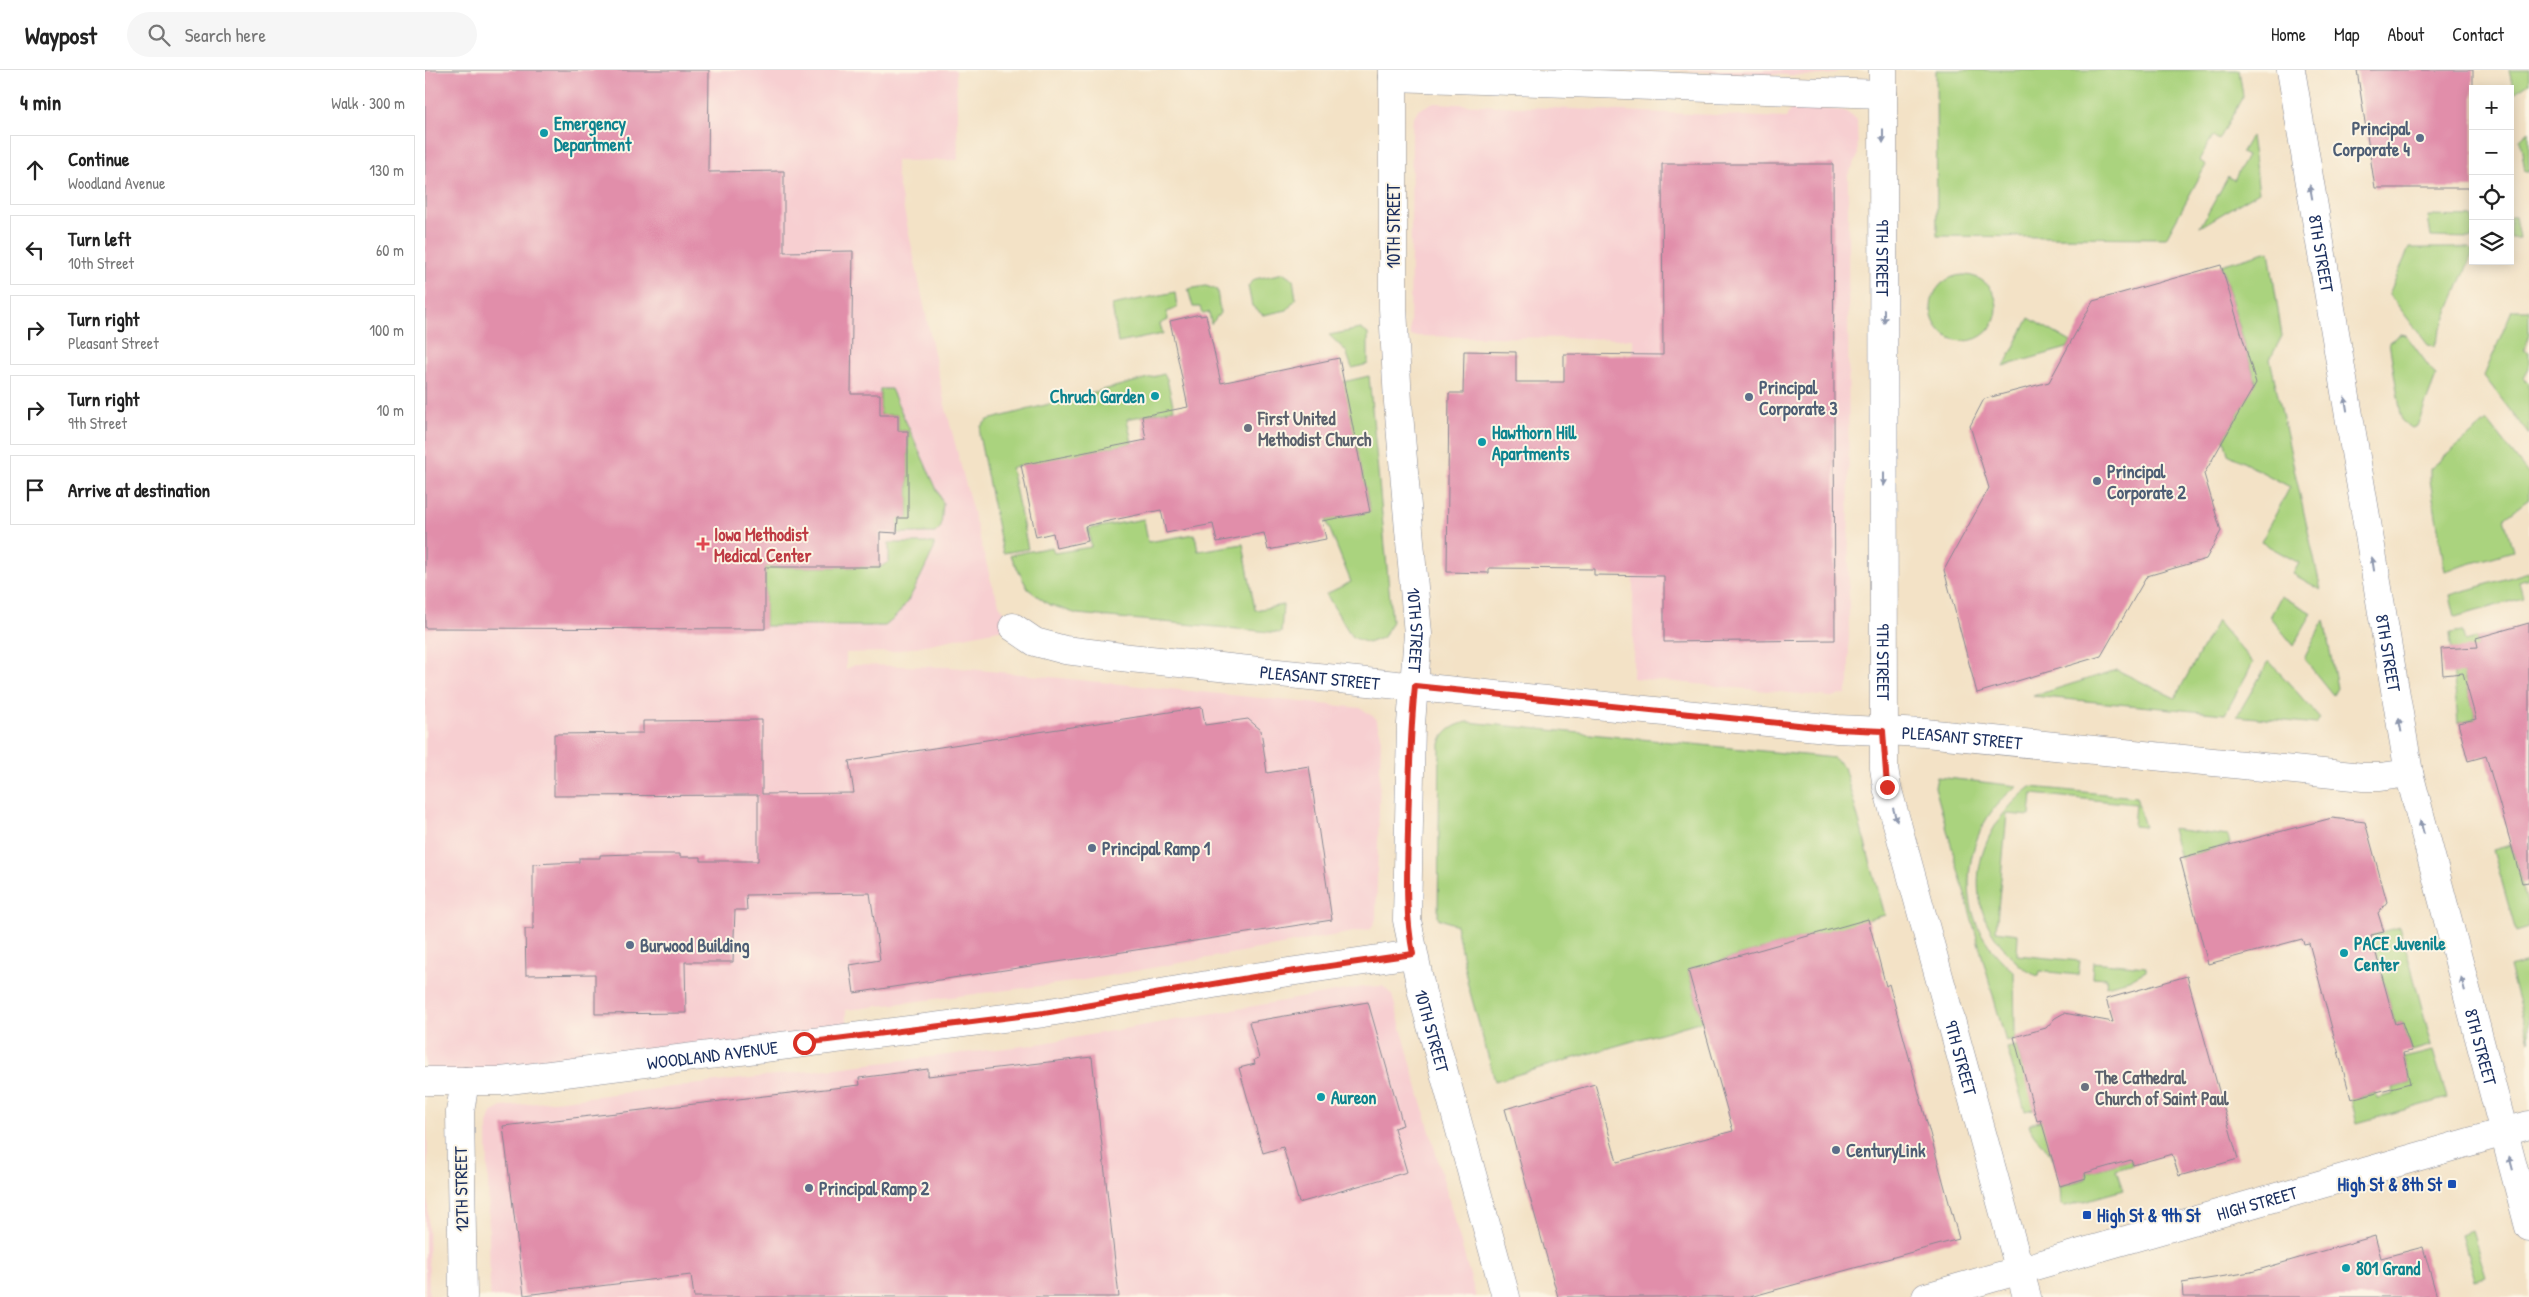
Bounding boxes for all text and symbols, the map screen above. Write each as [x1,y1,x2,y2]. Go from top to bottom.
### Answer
search box [127,12,477,57]
text: Waypost [25,19,97,51]
icon: search [145,21,173,49]
text: Search here [185,22,266,48]
text: Home [2271,22,2306,47]
text: Map [2334,22,2359,47]
text: About [2387,22,2424,47]
text: Contact [2452,22,2504,47]
map controls [2469,85,2514,265]
button: + [2469,85,2514,130]
text: 4 min [20,88,61,117]
text: Walk · 300 m [331,92,405,114]
place label: Emergency Department [554,111,632,158]
place label: Principal Corporate 4 [2333,116,2411,163]
marker: Emergency Department [538,127,550,139]
one-way arrow [1879,128,1887,144]
button: − [2469,130,2514,175]
marker: Principal Corporate 4 [2414,132,2426,144]
text: Continue [68,146,129,172]
icon: ahead [21,156,49,184]
text: 130 m [369,159,404,181]
text: Woodland Avenue [68,172,165,194]
button: locate [2469,175,2514,220]
street label: 10TH STREET [1381,183,1406,268]
one-way arrow [2306,184,2314,200]
street label: 8TH STREET [2303,213,2341,295]
street label: 9TH STREET [1871,220,1896,297]
button: layers [2469,220,2514,265]
text: Turn left [68,226,131,252]
icon: left [21,236,49,264]
text: 60 m [376,239,404,261]
text: 10th Street [68,252,134,274]
text: Turn right [68,306,139,332]
one-way arrow [1880,308,1888,324]
icon: right [21,316,49,344]
text: 100 m [369,319,404,341]
text: Pleasant Street [68,332,159,354]
place label: Principal Corporate 3 [1759,375,1838,422]
place label: Chruch Garden [1050,384,1145,409]
text: Turn right [68,386,139,412]
marker: Chruch Garden [1149,390,1161,402]
marker: Principal Corporate 3 [1743,391,1755,403]
icon: right [21,396,49,424]
one-way arrow [2342,396,2350,412]
text: 10 m [376,399,404,421]
place label: First United Methodist Church [1257,406,1372,452]
text: 9th Street [68,412,127,434]
place label: Hawthorn Hill Apartments [1492,420,1577,467]
marker: First United Methodist Church [1242,422,1254,434]
marker: Hawthorn Hill Apartments [1476,436,1488,448]
place label: Principal Corporate 2 [2107,459,2186,506]
one-way arrow [1880,471,1888,487]
marker: Principal Corporate 2 [2091,475,2103,487]
icon: arrive [21,476,49,504]
text: Arrive at destination [68,477,210,503]
place label: Iowa Methodist Medical Center [714,522,811,568]
marker: Iowa Methodist Medical Center [696,537,710,551]
one-way arrow [2368,556,2376,572]
street label: 10TH STREET [1402,587,1431,674]
street label: 8TH STREET [2370,612,2408,694]
street label: 9TH STREET [1871,624,1896,701]
street label: PLEASANT STREET [1259,659,1382,696]
one-way arrow [2395,716,2403,732]
street label: PLEASANT STREET [1901,719,2024,755]
route end [1876,776,1899,799]
one-way arrow [1891,807,1899,823]
one-way arrow [2417,820,2425,835]
place label: Principal Ramp 1 [1102,836,1211,862]
marker: Principal Ramp 1 [1086,842,1098,854]
place label: PACE Juvenile Center [2354,931,2447,977]
place label: Burwood Building [640,933,750,959]
marker: Burwood Building [624,939,636,951]
marker: PACE Juvenile Center [2338,947,2350,959]
one-way arrow [2459,977,2467,992]
street label: 10TH STREET [1409,987,1456,1076]
street label: 8TH STREET [2459,1006,2504,1088]
street label: 9TH STREET [1939,1017,1984,1099]
route start [793,1032,816,1055]
street label: WOODLAND AVENUE [645,1034,779,1075]
place label: The Cathedral Church of Saint Paul [2094,1065,2230,1111]
marker: The Cathedral Church of Saint Paul [2079,1081,2091,1093]
place label: Aureon [1331,1085,1376,1110]
marker: Aureon [1315,1091,1327,1103]
place label: CenturyLink [1846,1138,1926,1164]
marker: CenturyLink [1830,1144,1842,1156]
street label: 12TH STREET [448,1146,474,1232]
one-way arrow [2507,1155,2515,1170]
place label: High St & 8th St [2337,1172,2443,1198]
place label: Principal Ramp 2 [819,1176,930,1202]
marker: High St & 8th St [2446,1178,2458,1190]
street label: HIGH STREET [2213,1179,2301,1226]
marker: Principal Ramp 2 [803,1182,815,1194]
place label: High St & 9th St [2097,1203,2201,1229]
marker: High St & 9th St [2081,1209,2093,1221]
place label: 801 Grand [2356,1256,2420,1281]
marker: 801 Grand [2340,1262,2352,1274]

